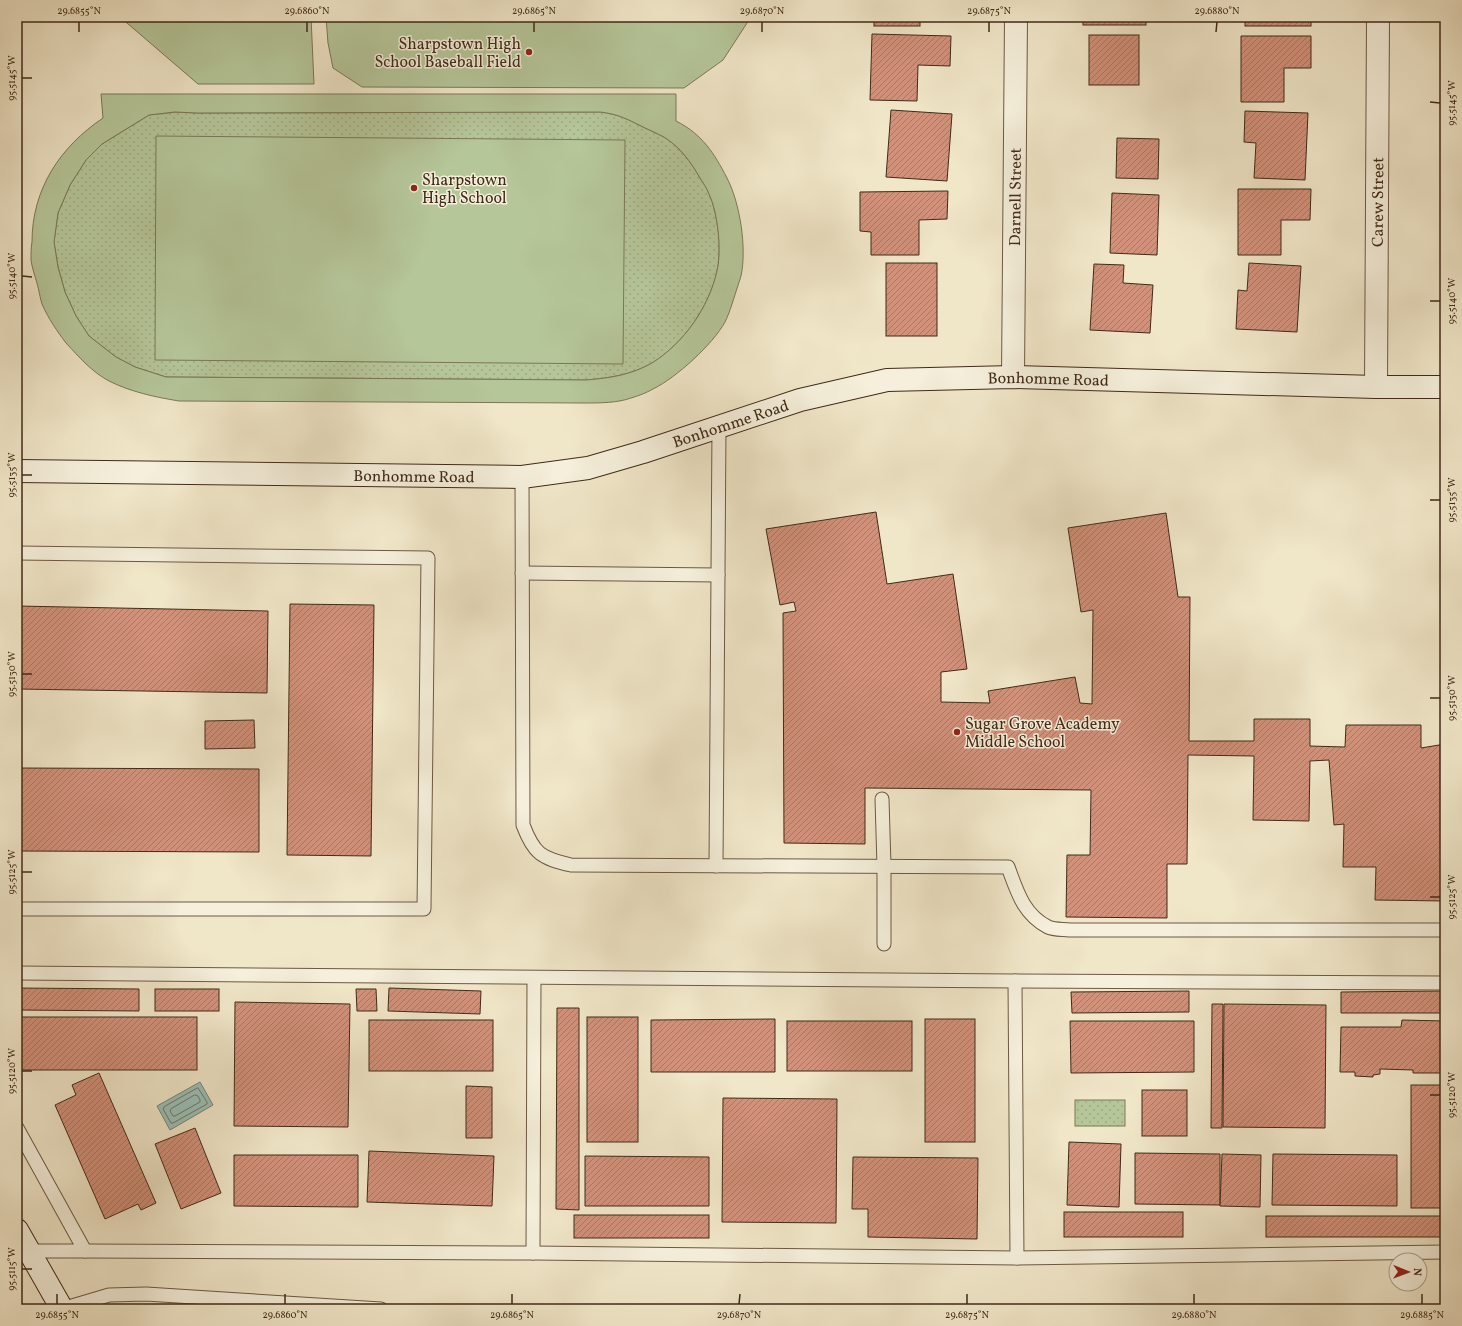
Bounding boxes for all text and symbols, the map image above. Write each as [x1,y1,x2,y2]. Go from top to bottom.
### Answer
text: 29.6855°N [57,4,101,18]
text: 29.6860°N [285,4,330,18]
text: 29.6865°N [512,4,557,18]
text: 29.6870°N [740,4,785,18]
text: 29.6875°N [967,4,1011,18]
text: 29.6880°N [1194,4,1240,18]
place label: Sharpstown High School Baseball Field [374,34,521,74]
marker: Sharpstown High School Baseball Field [524,47,534,57]
text: 95.5145°W [5,55,19,101]
text: 95.5145°W [1445,80,1459,126]
street label: Darnell Street [1005,147,1028,246]
street label: Carew Street [1368,157,1390,247]
place label: Sharpstown High School [422,170,507,210]
marker: Sharpstown High School [409,183,419,193]
text: 95.5140°W [5,253,19,299]
text: 95.5140°W [1445,278,1459,324]
street label: Bonhomme Road [987,368,1109,393]
street label: Bonhomme Road [670,395,792,454]
text: 95.5135°W [5,453,19,497]
street label: Bonhomme Road [353,466,475,489]
text: 95.5135°W [1445,478,1459,522]
text: 95.5130°W [5,651,19,697]
text: 95.5130°W [1445,675,1459,721]
place label: Sugar Grove Academy Middle School [965,714,1120,754]
marker: Sugar Grove Academy Middle School [952,727,962,737]
text: 95.5125°W [5,849,19,895]
text: 95.5125°W [1445,874,1459,920]
text: 95.5120°W [5,1048,19,1094]
text: 95.5120°W [1445,1072,1459,1118]
text: 95.5115°W [5,1247,19,1291]
north arrow [1388,1252,1428,1292]
text: N [1409,1268,1424,1276]
text: 29.6855°N [35,1308,79,1322]
text: 29.6860°N [263,1308,308,1322]
text: 29.6865°N [490,1308,535,1322]
text: 29.6870°N [717,1308,762,1322]
text: 29.6875°N [945,1308,989,1322]
text: 29.6880°N [1171,1308,1217,1322]
text: 29.6885°N [1400,1308,1445,1322]

